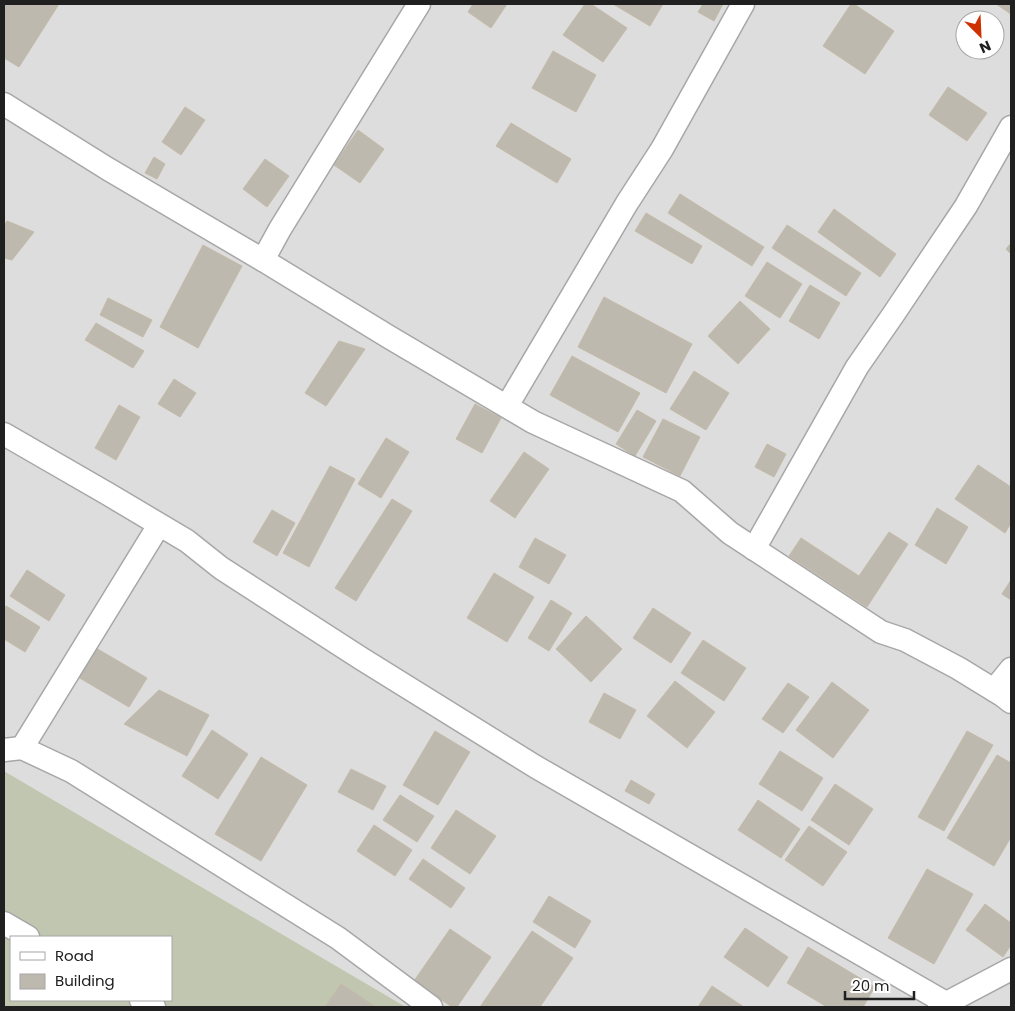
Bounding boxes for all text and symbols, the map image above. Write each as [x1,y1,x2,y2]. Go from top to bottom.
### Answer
north arrow [955,10,1005,60]
text: N [976,36,994,58]
legend [10,936,172,1001]
text: Road [55,945,94,966]
scale bar [845,968,914,1000]
text: Building [55,970,115,991]
text: 20 m [852,975,890,996]

